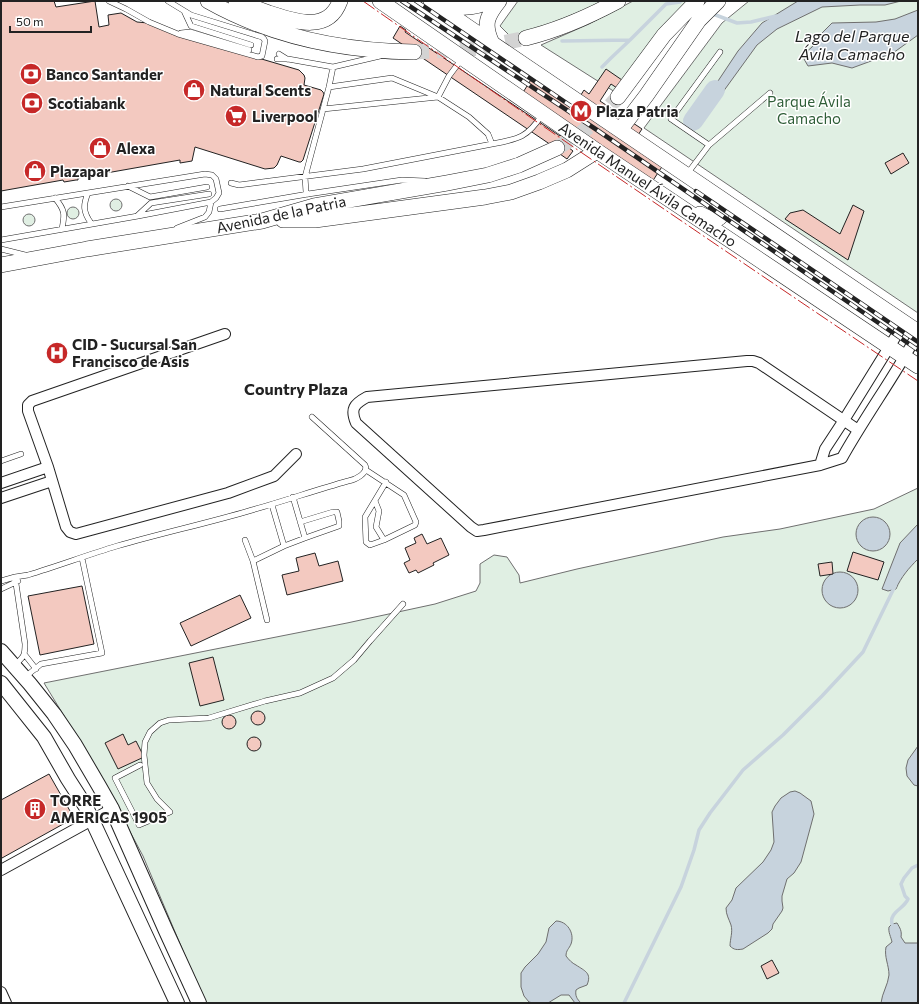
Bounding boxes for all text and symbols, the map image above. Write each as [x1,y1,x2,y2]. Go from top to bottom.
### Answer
scale bar [10,8,91,34]
text: 50 m [16,14,44,28]
water label: Lago del Parque Ávila Camacho [795,26,910,63]
bank icon: Banco Santander [18,61,44,87]
place label: Banco Santander [46,65,163,83]
shop icon: Natural Scents [181,77,207,103]
place label: Natural Scents [210,81,311,99]
bank icon: Scotiabank [19,90,45,116]
park label: Parque Ávila Camacho [767,91,851,127]
place label: Scotiabank [48,94,126,112]
metro station icon: Plaza Patria [568,98,594,124]
place label: Plaza Patria [596,102,679,120]
supermarket icon: Liverpool [223,103,249,129]
place label: Liverpool [252,107,318,125]
street label: Avenida Manuel Ávila Camacho [556,117,741,250]
shop icon: Alexa [87,135,113,161]
place label: Alexa [116,139,155,157]
shop icon: Plazapar [22,158,48,184]
place label: Plazapar [50,162,110,180]
street label: Avenida de la Patria [215,191,347,237]
place label: CID - Sucursal San Francisco de Asis [72,335,197,370]
hospital icon: CID - Sucursal San Francisco de Asis [44,340,70,366]
district label: Country Plaza [244,379,348,398]
place label: TORRE AMERICAS 1905 [50,791,167,826]
building icon: TORRE AMERICAS 1905 [22,796,48,822]

